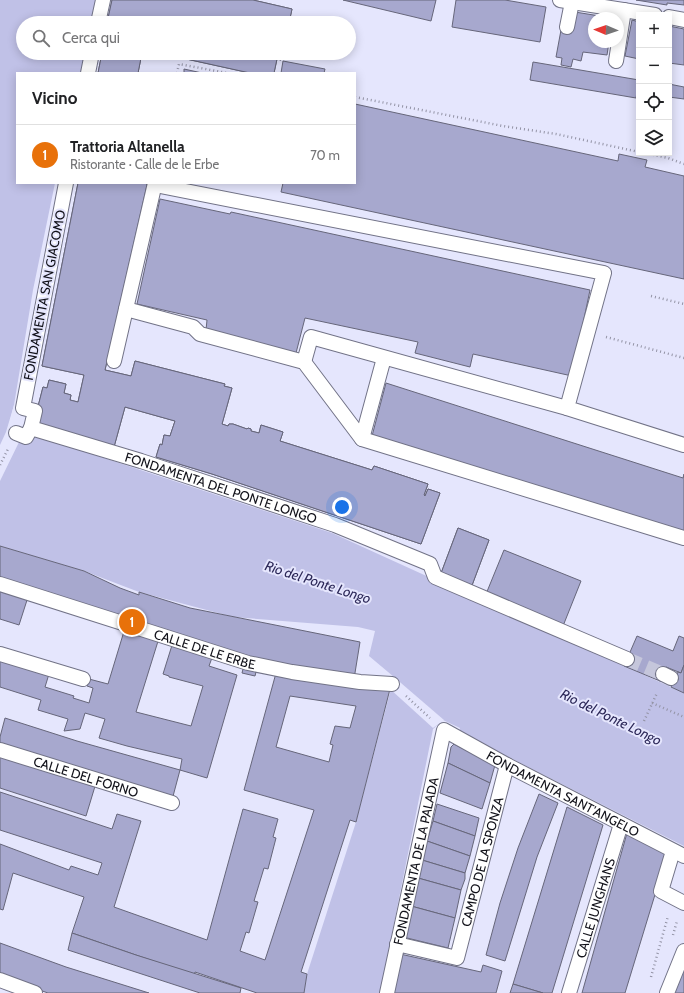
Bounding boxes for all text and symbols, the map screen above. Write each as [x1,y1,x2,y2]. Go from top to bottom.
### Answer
north arrow [588,12,624,48]
map controls [636,12,672,156]
button: + [636,12,672,48]
search box [16,16,356,60]
icon: search [30,27,52,49]
text: Cerca qui [62,29,120,47]
button: − [636,48,672,84]
button: locate [636,84,672,120]
text: Vicino [32,88,77,108]
button: layers [636,120,672,156]
text: Trattoria Altanella [70,138,185,156]
text: 1 [43,147,47,163]
text: 70 m [310,147,340,163]
text: Ristorante · Calle de le Erbe [70,156,219,172]
street label: FONDAMENTA SAN GIACOMO [20,209,68,381]
street label: FONDAMENTA DEL PONTE LONGO [123,449,319,527]
your location [332,497,352,517]
water label: Rio del Ponte Longo [263,556,373,608]
pin: 1 [119,607,145,637]
street label: CALLE DE LE ERBE [152,626,257,672]
water label: Rio del Ponte Longo [558,685,664,749]
street label: FONDAMENTA SANT'ANGELO [484,747,642,840]
street label: CALLE DEL FORNO [32,753,140,800]
street label: FONDAMENTA DE LA PALADA [390,776,442,946]
street label: CAMPO DE LA SPONZA [457,795,506,928]
street label: CALLE JUNGHANS [572,856,618,960]

